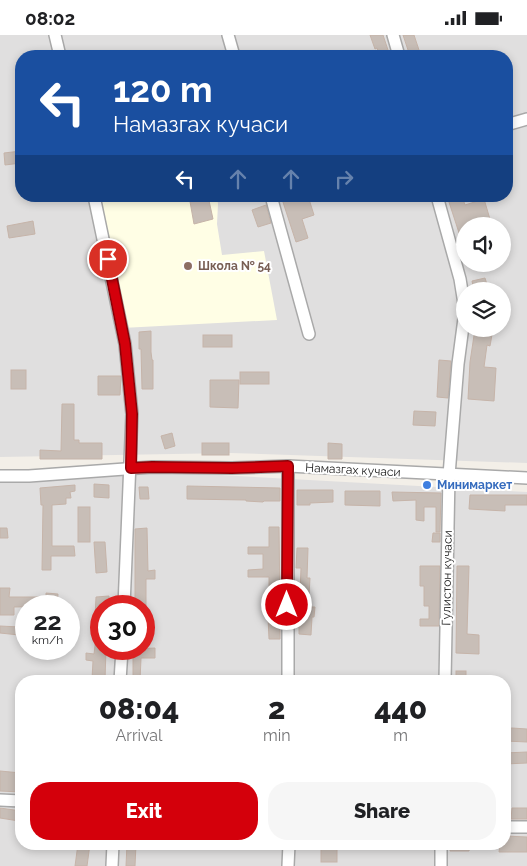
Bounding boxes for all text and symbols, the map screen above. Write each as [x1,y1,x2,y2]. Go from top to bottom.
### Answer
text: 08:02 [25,7,75,29]
text: 120 m [113,69,213,110]
icon: left [30,70,95,135]
text: Намазгах кучаси [113,111,288,137]
icon: left [171,165,199,193]
icon: ahead [224,165,252,193]
icon: ahead [277,165,305,193]
icon: right [330,165,358,193]
map controls [456,217,511,337]
button: sound [456,217,511,272]
pin [87,238,129,280]
icon: arrive [94,245,122,273]
place label: Школа № 54 [198,259,271,273]
marker: Школа № 54 [182,260,194,272]
button: layers [456,282,511,337]
street label: Намазгах кучаси [305,461,401,479]
place label: Минимаркет [437,478,512,492]
marker: Минимаркет [421,479,433,491]
street label: Гулистон кучаси [439,530,455,626]
position arrow [260,578,312,630]
speed limit sign: 30 [90,595,155,660]
text: 22 [33,606,62,636]
text: km/h [32,633,63,647]
text: 08:04 [99,691,179,726]
text: 2 [268,691,285,726]
text: 440 [374,691,427,726]
text: Arrival [116,726,162,745]
text: min [263,726,291,745]
text: m [393,726,408,745]
button: Exit [30,782,258,840]
button: Share [268,782,496,840]

